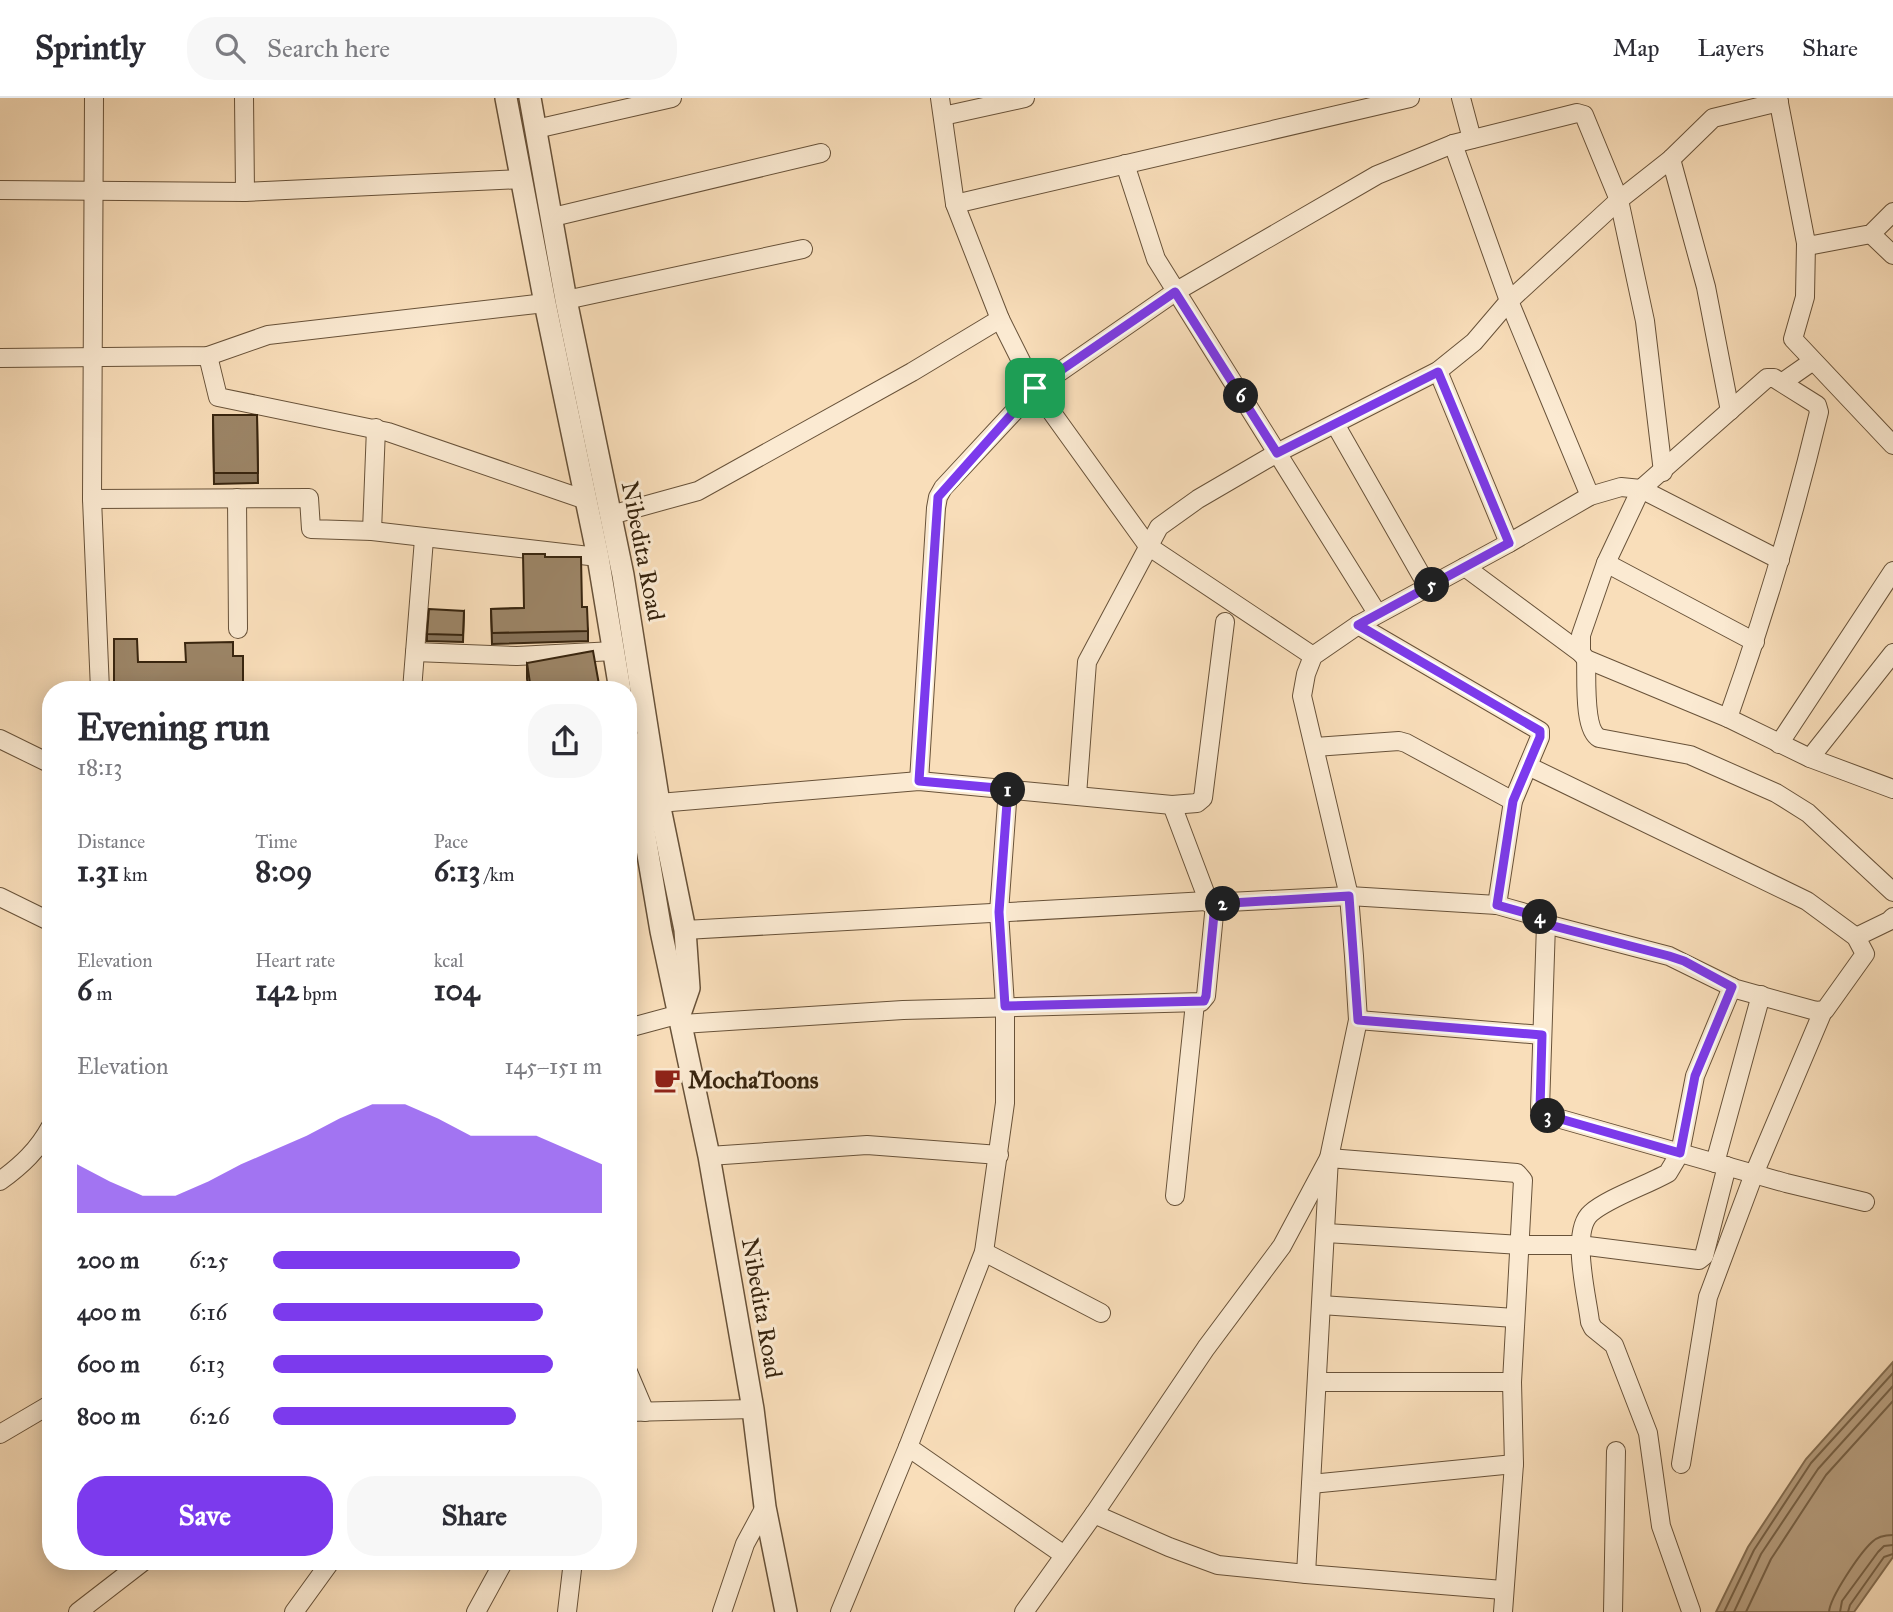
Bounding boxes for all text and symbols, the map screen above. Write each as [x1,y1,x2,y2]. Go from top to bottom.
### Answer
search box [187,17,677,80]
text: Sprintly [35,28,145,68]
icon: search [211,29,249,67]
text: Search here [267,32,390,64]
text: Map [1613,33,1660,63]
text: Layers [1698,33,1764,63]
text: Share [1802,33,1858,63]
pin [1005,358,1065,418]
icon: arrive [1016,369,1054,407]
pin: 6 [1224,378,1258,414]
text: 6 [1236,384,1245,407]
street label: Nibedita Road [615,478,671,624]
pin: 5 [1414,568,1450,602]
text: 5 [1427,573,1436,596]
text: Evening run [77,704,270,750]
button: share [528,704,602,778]
text: 18:13 [77,753,122,781]
pin: 1 [990,772,1026,808]
text: 1 [1004,778,1011,801]
text: Distance [77,830,145,853]
text: Time [255,830,297,853]
text: Pace [434,830,468,853]
text: 1.31 [77,853,119,889]
text: 8:09 [255,853,312,889]
text: 6:13 [434,853,480,889]
text: km [119,863,148,886]
text: /km [480,863,514,886]
pin: 2 [1206,886,1240,922]
text: 2 [1218,892,1227,915]
pin: 4 [1522,900,1558,934]
text: 4 [1534,905,1545,928]
text: Elevation [77,949,152,972]
text: Heart rate [255,949,335,972]
text: kcal [434,949,464,972]
text: 6 [77,972,92,1008]
text: 142 [255,972,299,1008]
text: 104 [434,972,480,1008]
text: m [92,982,112,1005]
text: bpm [299,982,337,1005]
text: Elevation [77,1052,168,1080]
text: 145–151 m [504,1052,602,1080]
cafe icon: MochaToons [652,1065,682,1095]
place label: MochaToons [688,1065,819,1095]
pin: 3 [1530,1098,1566,1134]
text: 3 [1544,1104,1551,1127]
street label: Nibedita Road [735,1236,789,1380]
text: 200 m [77,1246,139,1274]
text: 6:25 [189,1246,228,1274]
text: 400 m [77,1298,141,1326]
text: 6:16 [189,1298,227,1326]
text: 600 m [77,1350,140,1378]
text: 6:13 [189,1350,225,1378]
text: 800 m [77,1402,140,1430]
text: 6:26 [189,1402,230,1430]
button: Save [77,1476,333,1556]
button: Share [347,1476,602,1556]

